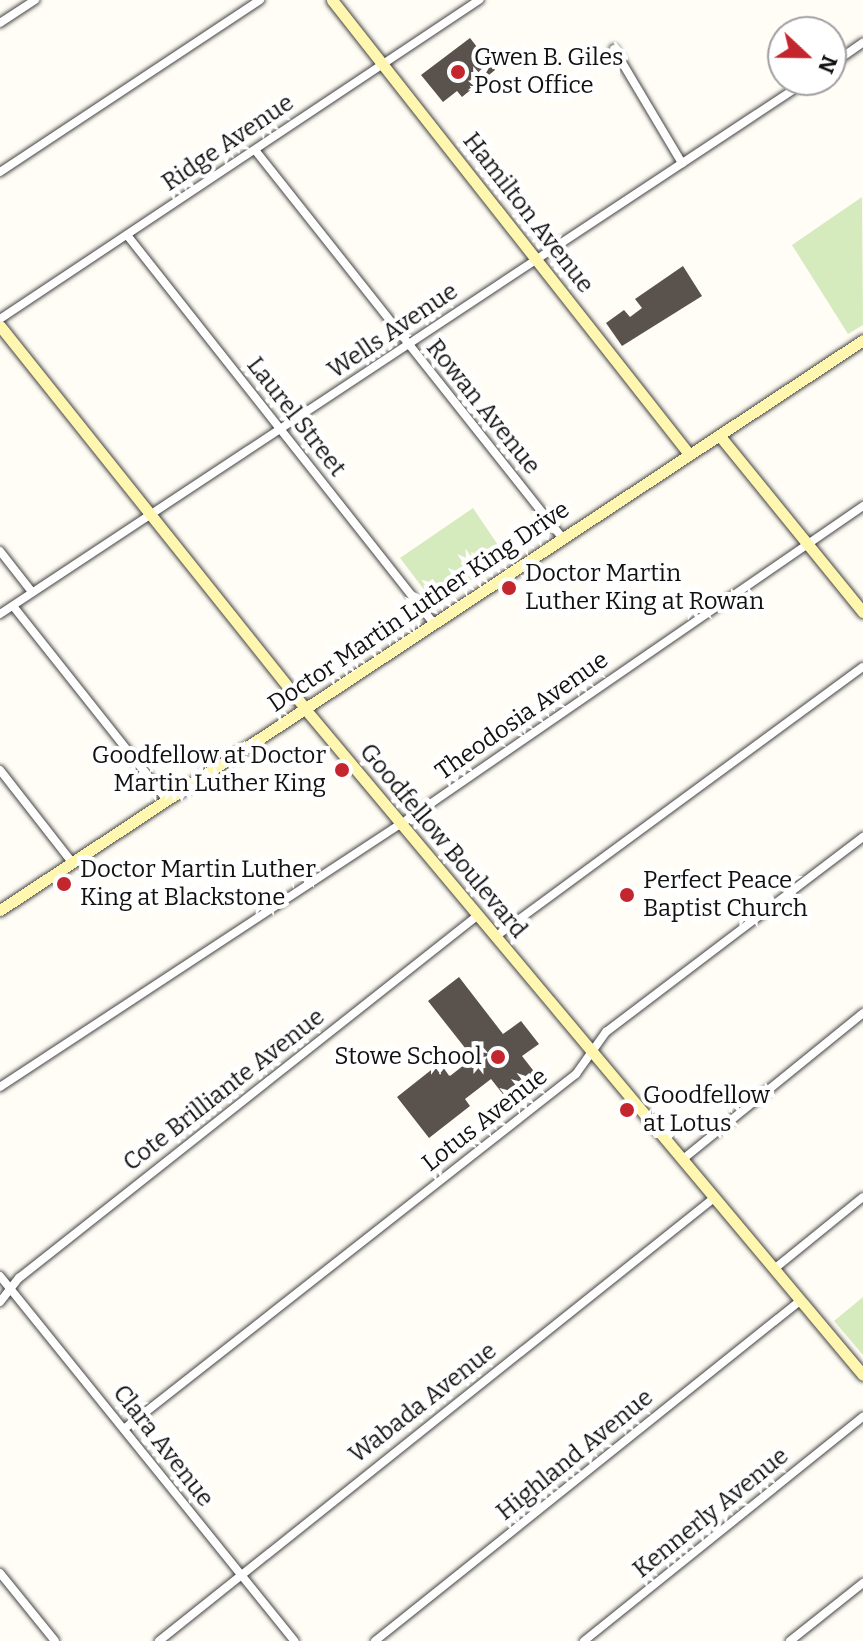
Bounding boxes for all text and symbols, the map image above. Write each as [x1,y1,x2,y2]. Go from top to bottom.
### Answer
north arrow [767,16,847,96]
place label: Gwen B. Giles Post Office [474,44,624,100]
text: N [812,51,844,77]
marker: Gwen B. Giles Post Office [449,63,467,81]
street label: Ridge Avenue [157,88,299,198]
street label: Hamilton Avenue [457,127,599,299]
street label: Wells Avenue [323,277,463,385]
street label: Rowan Avenue [420,334,546,480]
street label: Laurel Street [240,352,352,482]
street label: Doctor Martin Luther King Drive [263,495,575,719]
place label: Doctor Martin Luther King at Rowan [525,560,764,616]
marker: Doctor Martin Luther King at Rowan [500,579,518,597]
street label: Theodosia Avenue [430,646,614,786]
street label: Goodfellow Boulevard [353,738,533,944]
place label: Goodfellow at Doctor Martin Luther King [92,742,326,798]
marker: Goodfellow at Doctor Martin Luther King [333,761,351,779]
place label: Doctor Martin Luther King at Blackstone [80,856,316,912]
place label: Perfect Peace Baptist Church [643,867,808,923]
marker: Doctor Martin Luther King at Blackstone [55,875,73,893]
marker: Perfect Peace Baptist Church [618,886,636,904]
street label: Cote Brilliante Avenue [118,1003,330,1177]
place label: Stowe School [334,1043,482,1071]
marker: Stowe School [489,1048,507,1066]
street label: Lotus Avenue [417,1062,553,1178]
place label: Goodfellow at Lotus [643,1082,770,1138]
marker: Goodfellow at Lotus [618,1101,636,1119]
street label: Wabada Avenue [344,1337,502,1469]
street label: Clara Avenue [107,1379,219,1513]
street label: Highland Avenue [491,1383,659,1527]
street label: Kennerly Avenue [628,1442,794,1584]

